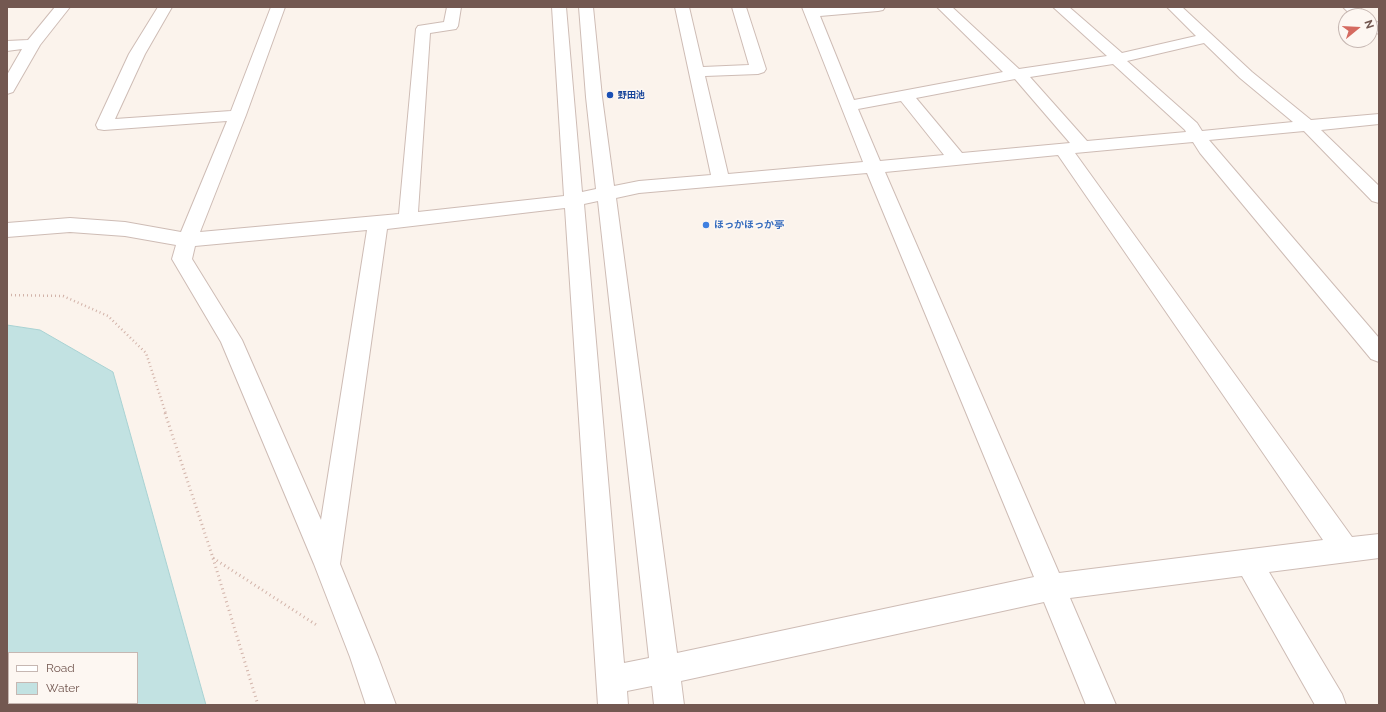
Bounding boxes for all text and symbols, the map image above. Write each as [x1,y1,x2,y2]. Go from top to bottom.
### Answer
north arrow [1338,8,1378,48]
text: N [1361,18,1376,30]
marker: 野田池 [605,90,615,100]
place label: 野田池 [618,90,645,100]
place label: ほっかほっか亭 [714,219,784,231]
marker: ほっかほっか亭 [701,220,711,230]
legend [8,652,138,704]
text: Road [46,661,75,675]
text: Water [46,681,80,695]

